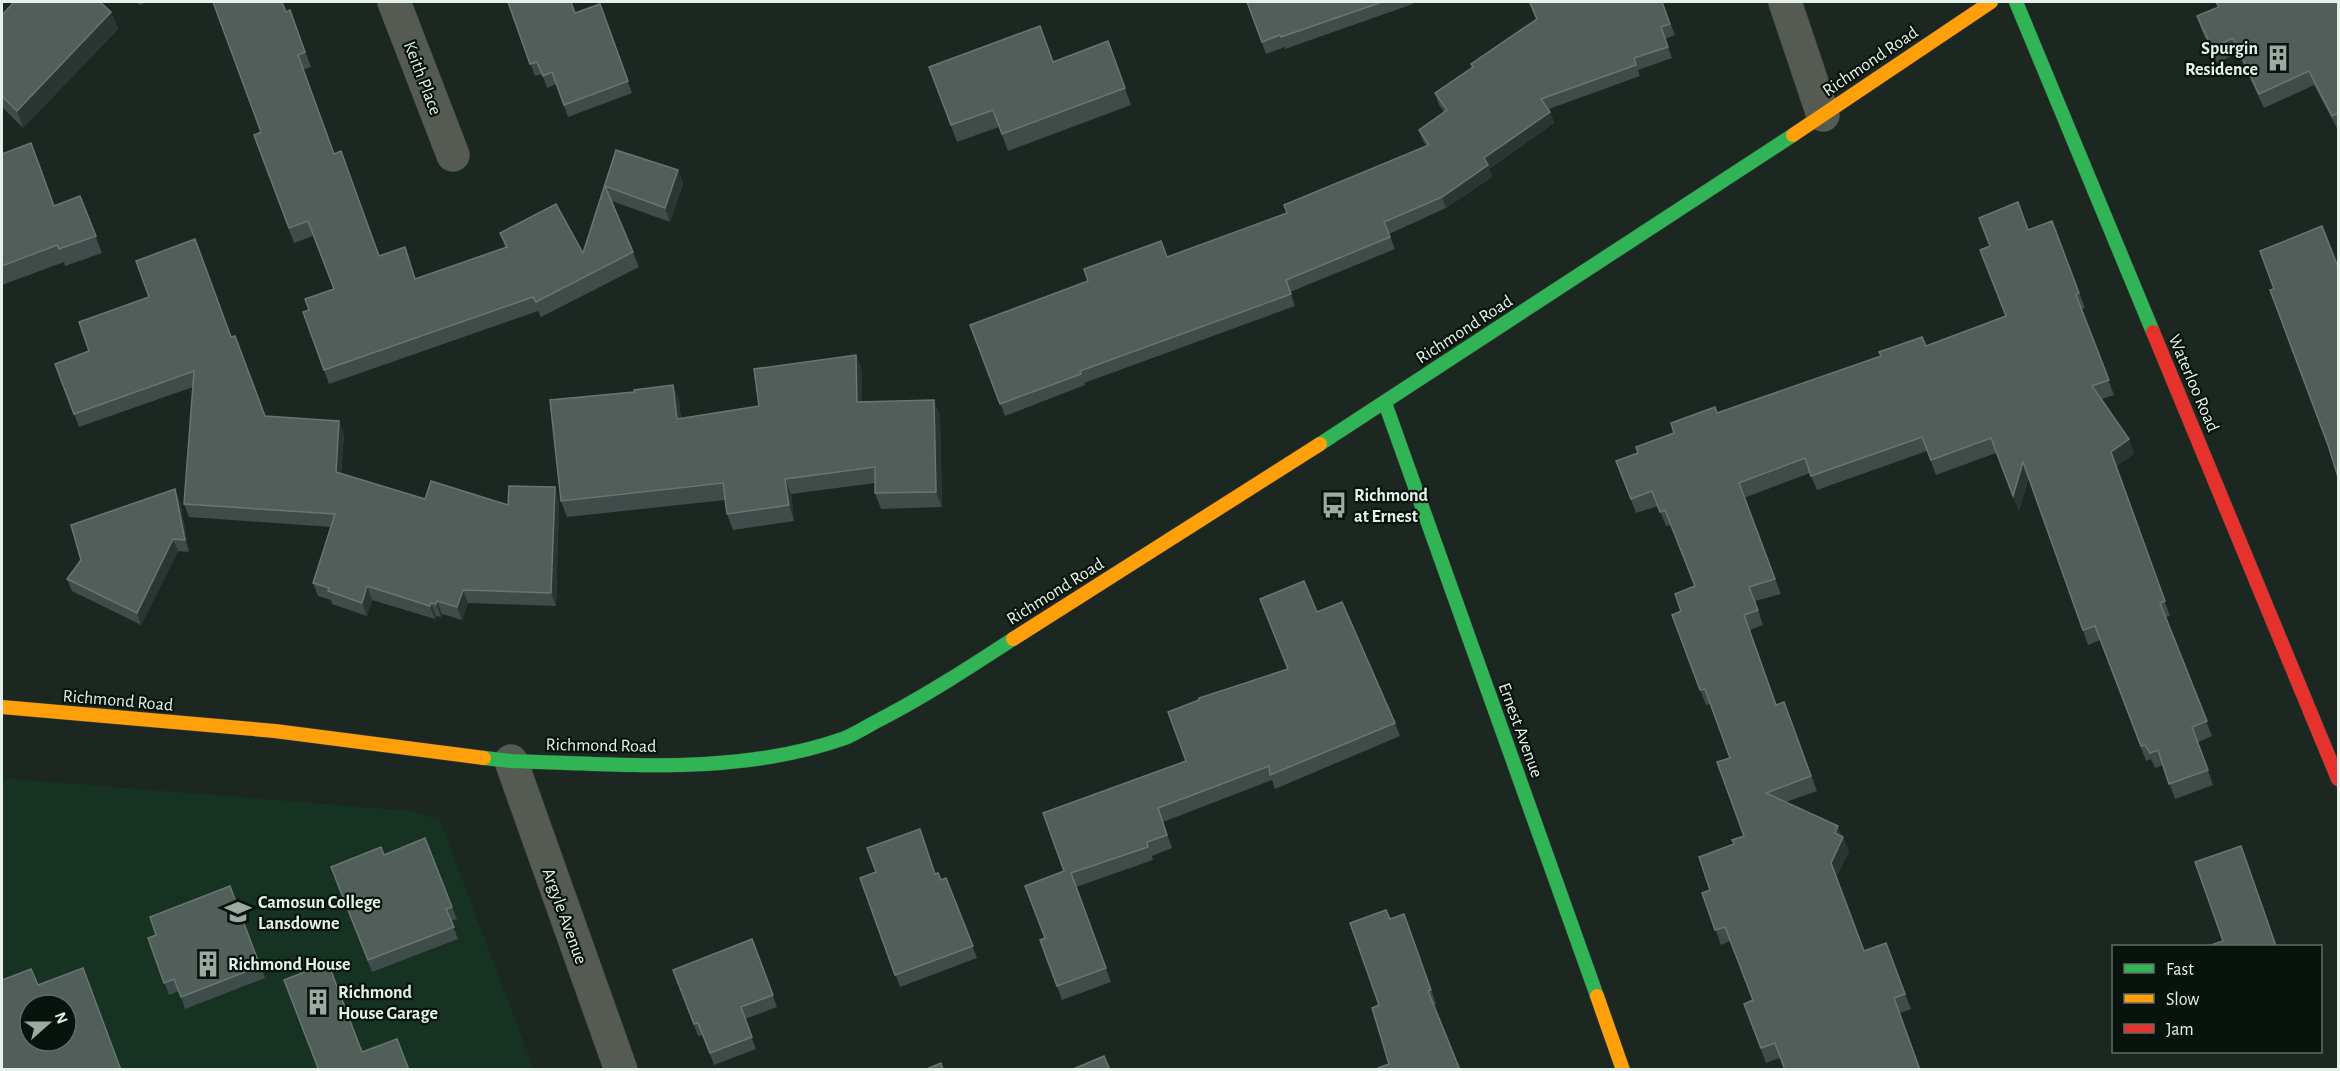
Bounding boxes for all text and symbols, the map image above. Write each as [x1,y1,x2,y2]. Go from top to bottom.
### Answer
street label: Richmond Road [1820,23,1922,100]
street label: Keith Place [400,39,444,118]
place label: Spurgin Residence [2185,40,2258,79]
building icon: Spurgin Residence [2263,43,2293,73]
street label: Richmond Road [1413,292,1516,368]
street label: Waterloo Road [2164,332,2222,435]
place label: Richmond at Ernest [1354,487,1428,526]
bus stop icon: Richmond at Ernest [1319,490,1349,520]
street label: Richmond Road [1004,555,1107,629]
street label: Ernest Avenue [1495,680,1546,780]
street label: Richmond Road [62,687,174,715]
street label: Richmond Road [545,736,657,756]
street label: Argyle Avenue [538,866,590,967]
place label: Camosun College Lansdowne [258,894,381,933]
school or university icon: Camosun College Lansdowne [223,897,253,927]
legend [2112,945,2322,1053]
building icon: Richmond House [193,949,223,979]
place label: Richmond House [228,956,351,974]
text: Fast [2166,961,2194,979]
place label: Richmond House Garage [338,984,438,1023]
building icon: Richmond House Garage [303,987,333,1017]
text: Slow [2166,991,2199,1009]
north arrow [18,993,78,1053]
text: N [52,1010,71,1026]
text: Jam [2166,1021,2194,1039]

